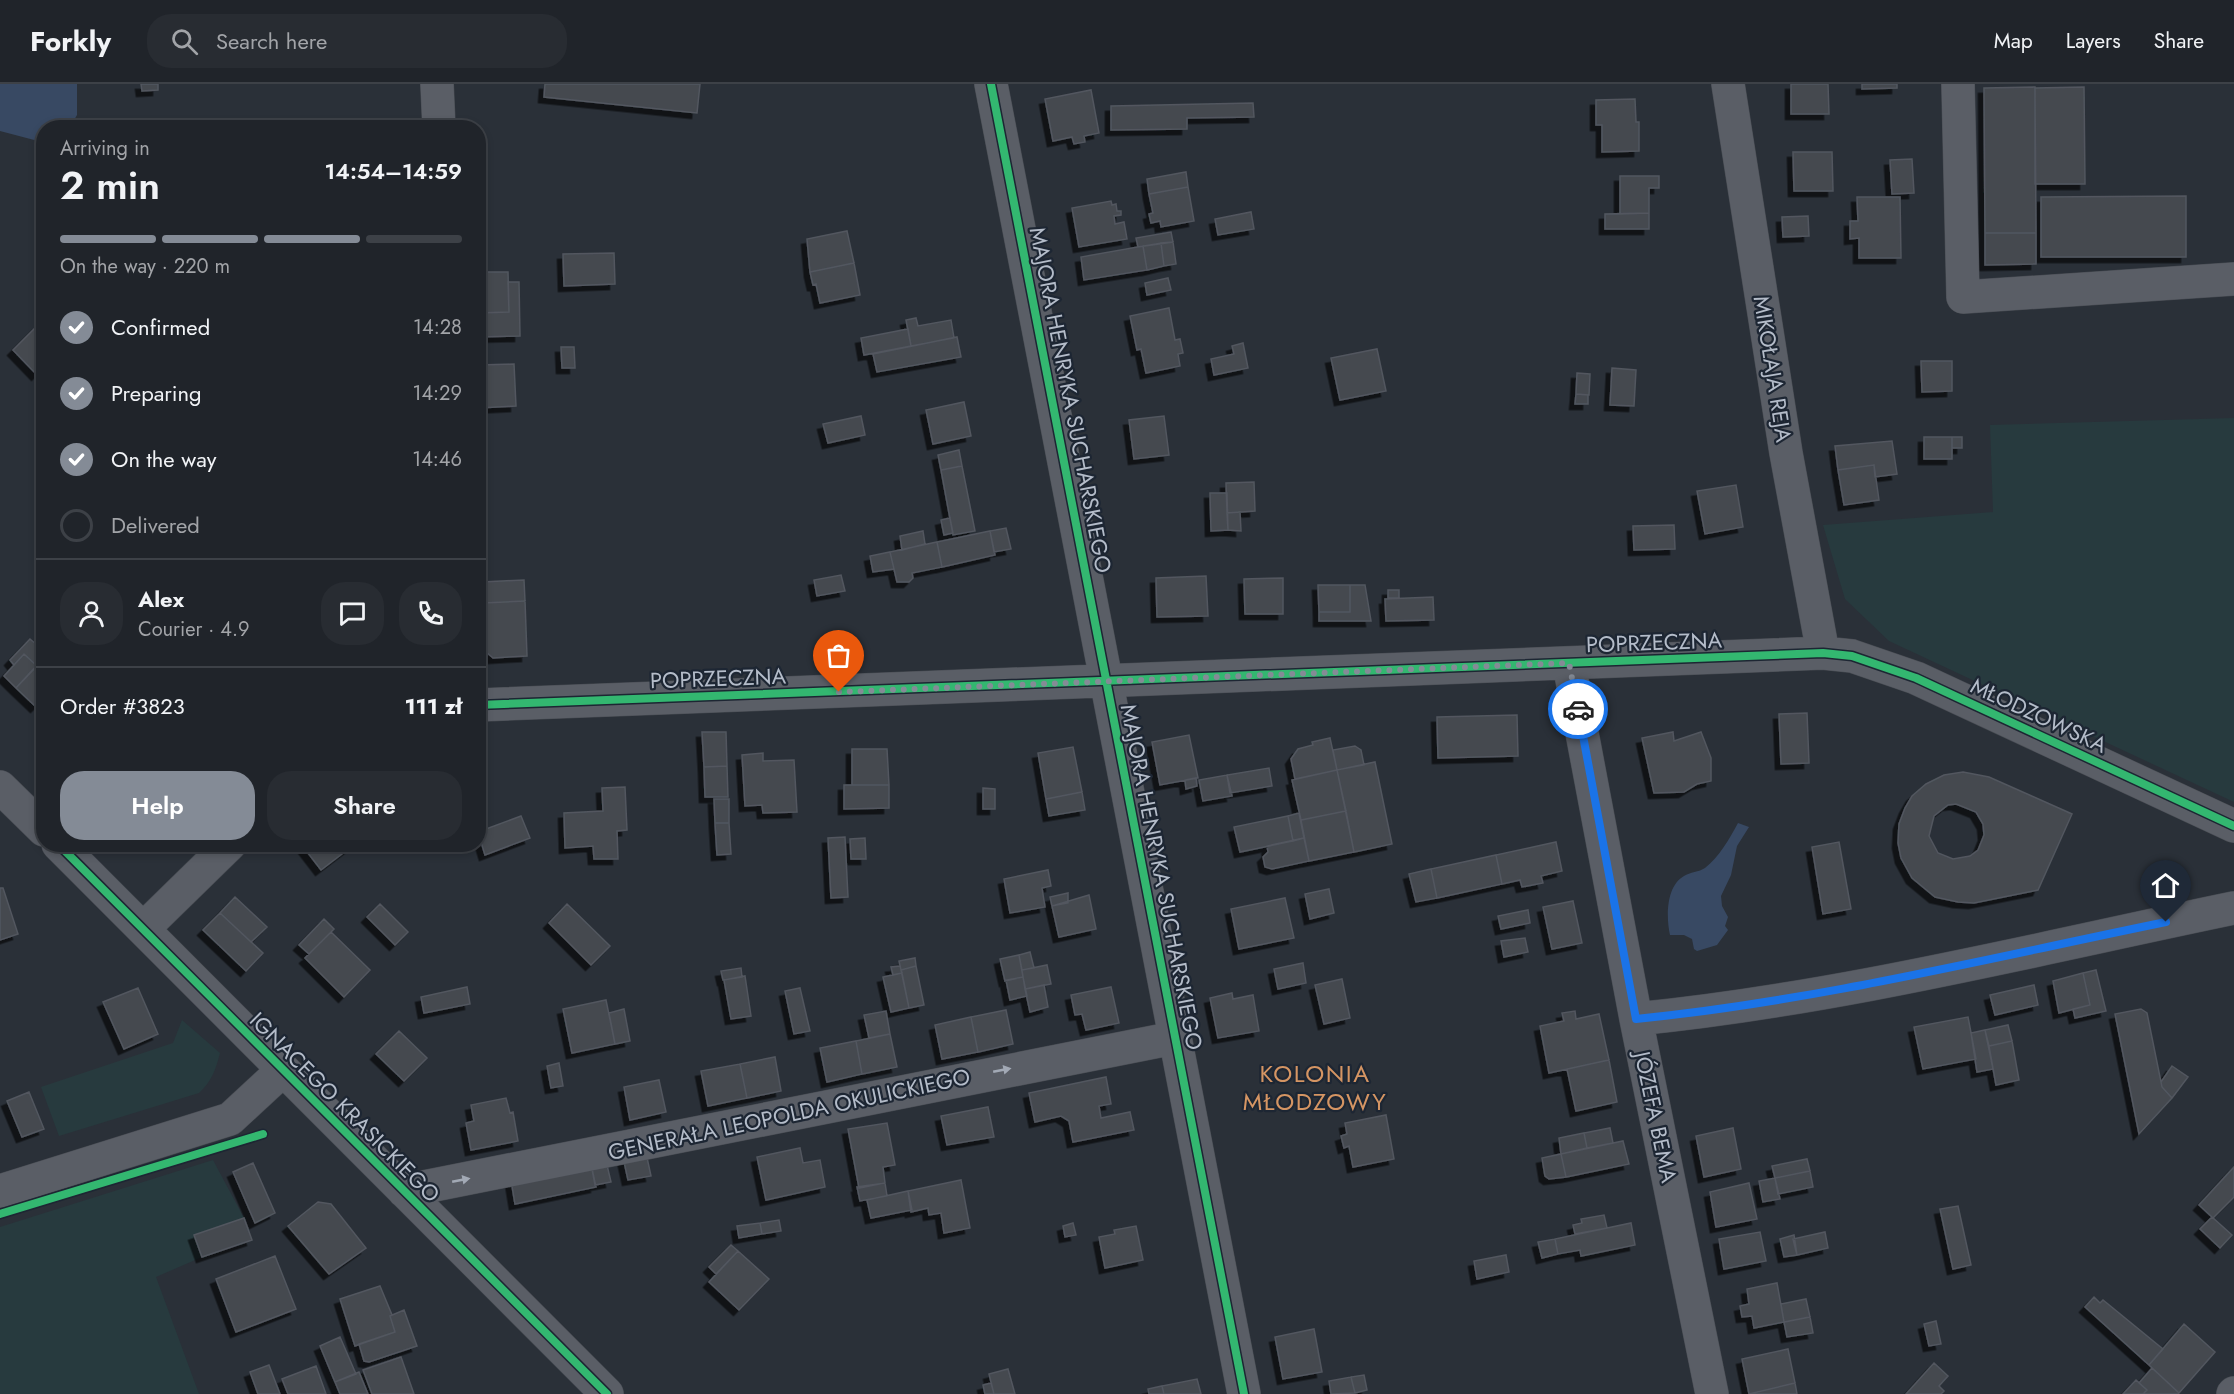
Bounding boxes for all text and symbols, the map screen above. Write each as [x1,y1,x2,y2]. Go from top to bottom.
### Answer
search box [147,14,567,68]
text: Forkly [30,21,111,62]
icon: search [168,25,201,58]
text: Search here [216,25,327,57]
text: Map [1994,26,2033,56]
text: Layers [2066,26,2121,56]
text: Share [2154,26,2204,56]
text: Arriving in [60,134,150,163]
text: 14:54–14:59 [325,155,462,187]
text: 2 min [60,157,160,214]
street label: MAJORA HENRYKA SUCHARSKIEGO [1022,224,1120,576]
text: On the way · 220 m [60,252,230,281]
street label: MIKOŁAJA REJA [1746,294,1800,445]
icon: check [60,311,93,344]
text: Confirmed [111,311,210,343]
text: 14:28 [413,313,462,342]
icon: check [60,377,93,410]
text: Preparing [111,377,202,409]
text: 14:29 [412,379,462,408]
icon: check [60,443,93,476]
text: On the way [111,443,216,475]
text: 14:46 [412,445,462,474]
text: Delivered [111,509,200,541]
button: person [60,582,123,645]
button: chat [321,582,384,645]
button: phone [399,582,462,645]
text: Alex [138,583,184,615]
text: Courier · 4.9 [138,615,250,644]
street label: POPRZECZNA [1585,624,1723,660]
pin [813,630,864,692]
icon: bag [822,639,855,672]
street label: POPRZECZNA [649,660,787,696]
street label: MŁODZOWSKA [1966,669,2113,761]
courier [1548,679,1608,739]
text: Order #3823 [60,690,185,722]
text: 111 zł [404,690,462,722]
icon: car [1562,693,1595,726]
street label: MAJORA HENRYKA SUCHARSKIEGO [1113,701,1211,1053]
button: Help [60,771,255,840]
button: Share [267,771,462,840]
pin [2140,860,2191,922]
icon: home [2149,869,2182,902]
street label: IGNACEGO KRASICKIEGO [243,1005,447,1209]
street label: JÓZEFA BEMA [1626,1046,1686,1186]
district label: KOLONIA MŁODZOWY [1243,1056,1387,1119]
street label: GENERAŁA LEOPOLDA OKULICKIEGO [605,1060,973,1168]
one-way arrow [993,1066,1012,1075]
one-way arrow [452,1175,471,1184]

